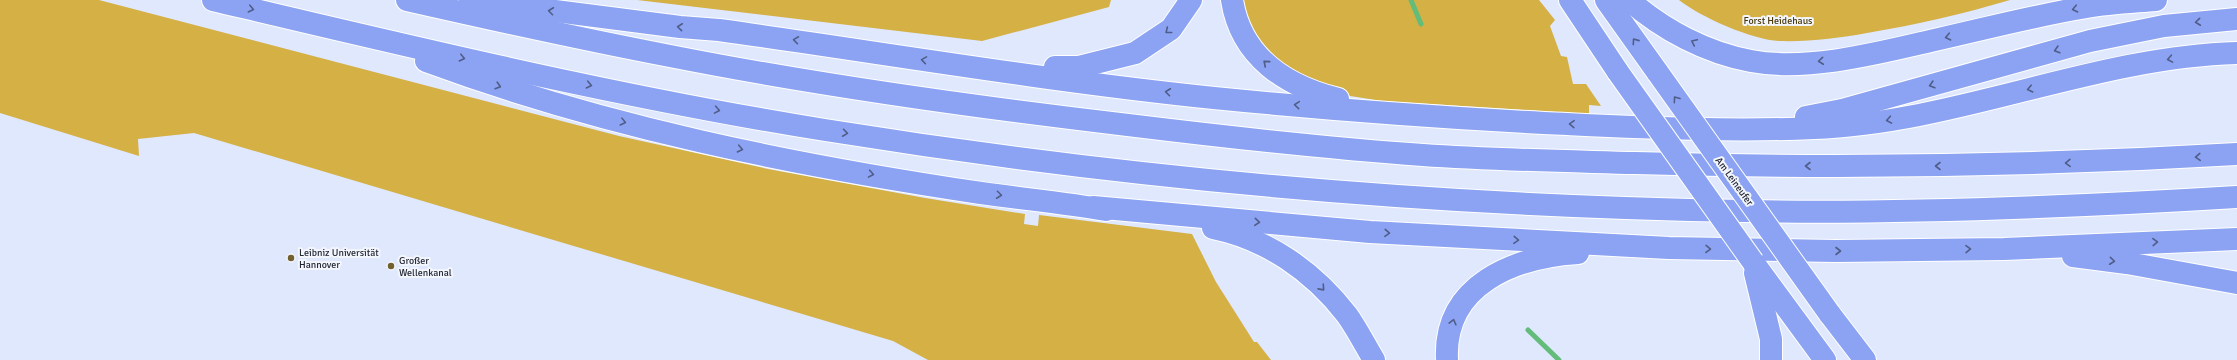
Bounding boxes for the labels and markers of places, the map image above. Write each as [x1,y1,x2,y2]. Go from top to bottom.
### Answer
place label: Leibniz Universität Hannover [299,247,379,271]
marker: Leibniz Universität Hannover [286,253,296,263]
place label: Großer Wellenkanal [399,255,452,279]
marker: Großer Wellenkanal [386,261,396,271]

